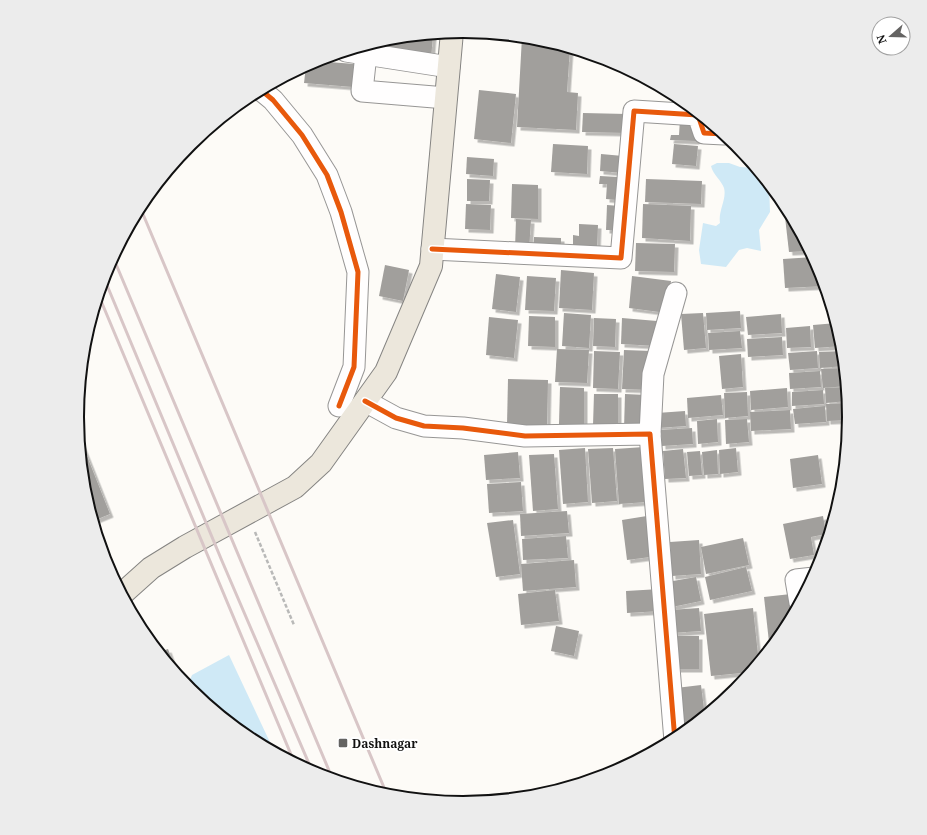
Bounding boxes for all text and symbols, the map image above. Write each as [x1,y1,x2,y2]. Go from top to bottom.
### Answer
north arrow [871,16,911,56]
text: N [872,33,890,46]
place label: Dashnagar [352,735,418,752]
marker: Dashnagar [337,737,349,749]

